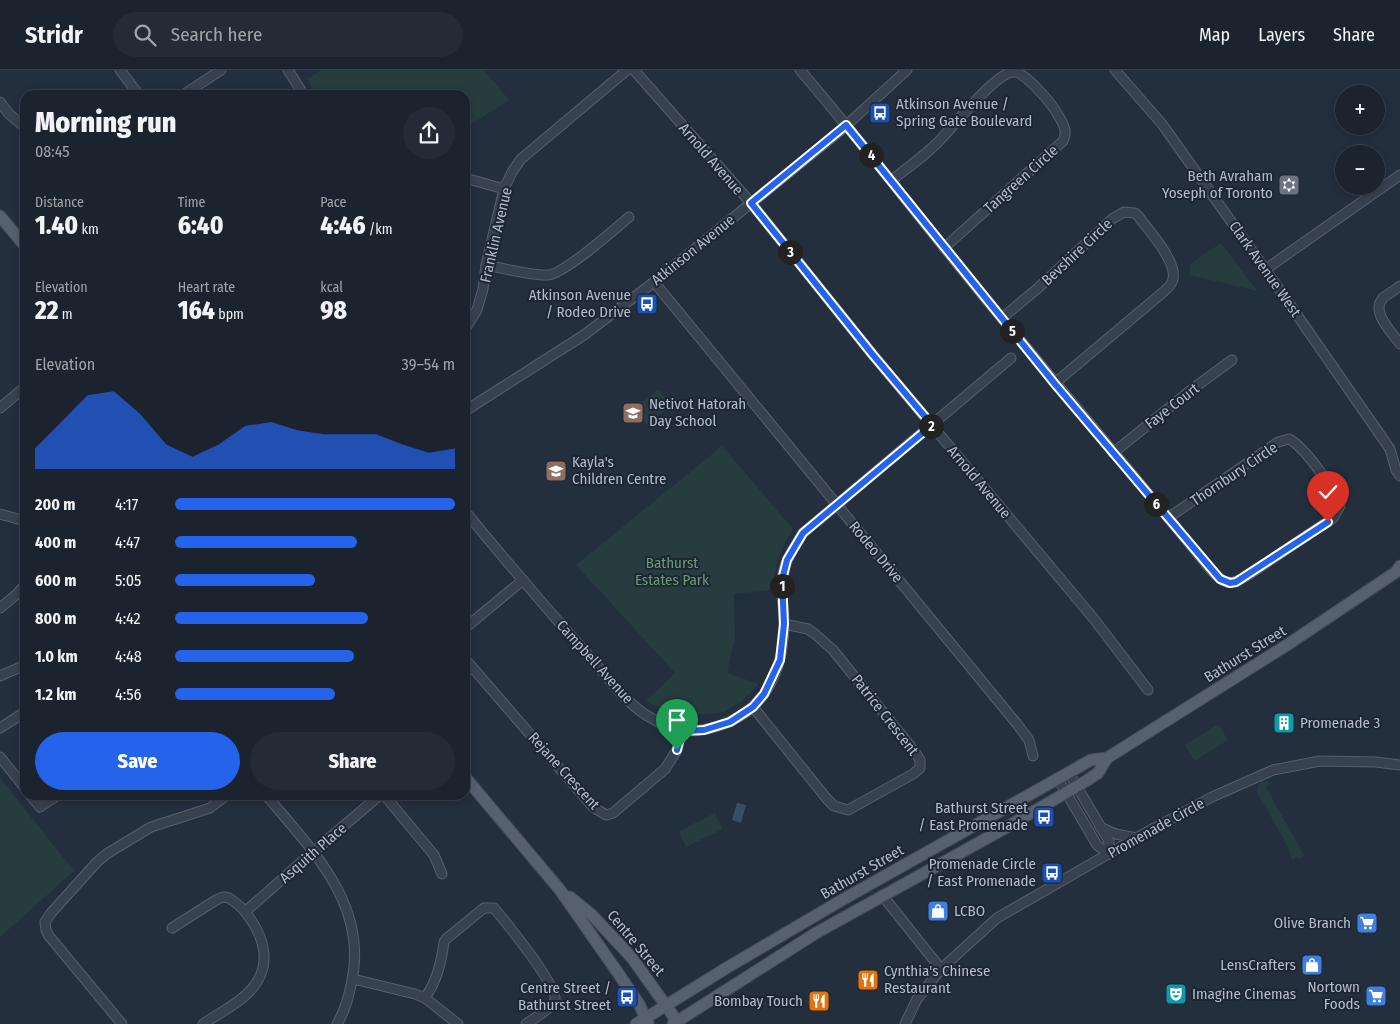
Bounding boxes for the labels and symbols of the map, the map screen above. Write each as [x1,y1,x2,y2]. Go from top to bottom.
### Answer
place label: Atkinson Avenue / Spring Gate Boulevard [896,95,1032,130]
bus stop icon: Atkinson Avenue / Spring Gate Boulevard [868,101,892,125]
street label: Arnold Avenue [675,119,747,199]
street label: Tangreen Circle [980,141,1062,217]
pin: 4 [858,142,884,168]
place label: Beth Avraham Yoseph of Toronto [1162,167,1273,202]
synagogue icon: Beth Avraham Yoseph of Toronto [1277,173,1301,197]
street label: Franklin Avenue [476,186,516,284]
street label: Atkinson Avenue [648,211,738,289]
street label: Bevshire Circle [1038,215,1116,289]
street label: Clark Avenue West [1225,218,1305,320]
pin: 3 [778,240,802,264]
place label: Atkinson Avenue / Rodeo Drive [529,286,631,321]
bus stop icon: Atkinson Avenue / Rodeo Drive [635,292,659,316]
pin: 5 [1000,318,1024,344]
street label: Faye Court [1141,379,1203,433]
place label: Netivot Hatorah Day School [649,395,746,430]
school or university icon: Netivot Hatorah Day School [621,401,645,425]
pin: 2 [918,414,944,438]
street label: Thornbury Circle [1187,438,1281,510]
street label: Arnold Avenue [943,442,1015,522]
place label: Kayla's Children Centre [572,453,667,488]
school or university icon: Kayla's Children Centre [544,459,568,483]
pin [1307,471,1349,522]
pin: 6 [1144,492,1168,516]
street label: Rodeo Drive [845,518,907,586]
park label: Bathurst Estates Park [635,554,709,589]
pin: 1 [770,574,794,598]
street label: Campbell Avenue [553,616,637,708]
street label: Bathurst Street [1201,622,1289,686]
street label: Patrice Crescent [848,671,922,759]
pin [656,699,698,750]
building icon: Promenade 3 [1272,711,1296,735]
place label: Promenade 3 [1300,714,1380,732]
street label: Rejane Crescent [525,729,603,813]
street label: Promenade Circle [1105,794,1207,862]
place label: Bathurst Street / East Promenade [919,799,1028,834]
bus stop icon: Bathurst Street / East Promenade [1032,805,1056,829]
street label: Asquith Place [276,819,350,887]
street label: Bathurst Street [817,841,907,903]
place label: Promenade Circle / East Promenade [927,855,1036,890]
bus stop icon: Promenade Circle / East Promenade [1040,861,1064,885]
shop icon: LCBO [926,899,950,923]
place label: LCBO [954,902,985,920]
street label: Centre Street [603,907,669,980]
supermarket icon: Olive Branch [1355,911,1379,935]
place label: Olive Branch [1274,914,1351,932]
shop icon: LensCrafters [1300,953,1324,977]
place label: LensCrafters [1220,956,1296,974]
place label: Cynthia's Chinese Restaurant [884,962,990,997]
restaurant icon: Cynthia's Chinese Restaurant [856,968,880,992]
place label: Nortown Foods [1307,978,1360,1013]
place label: Centre Street / Bathurst Street [518,979,611,1014]
theatre icon: Imagine Cinemas [1164,982,1188,1006]
supermarket icon: Nortown Foods [1364,984,1388,1008]
bus stop icon: Centre Street / Bathurst Street [615,985,639,1009]
place label: Imagine Cinemas [1192,985,1296,1003]
restaurant icon: Bombay Touch [807,989,831,1013]
place label: Bombay Touch [714,992,803,1010]

